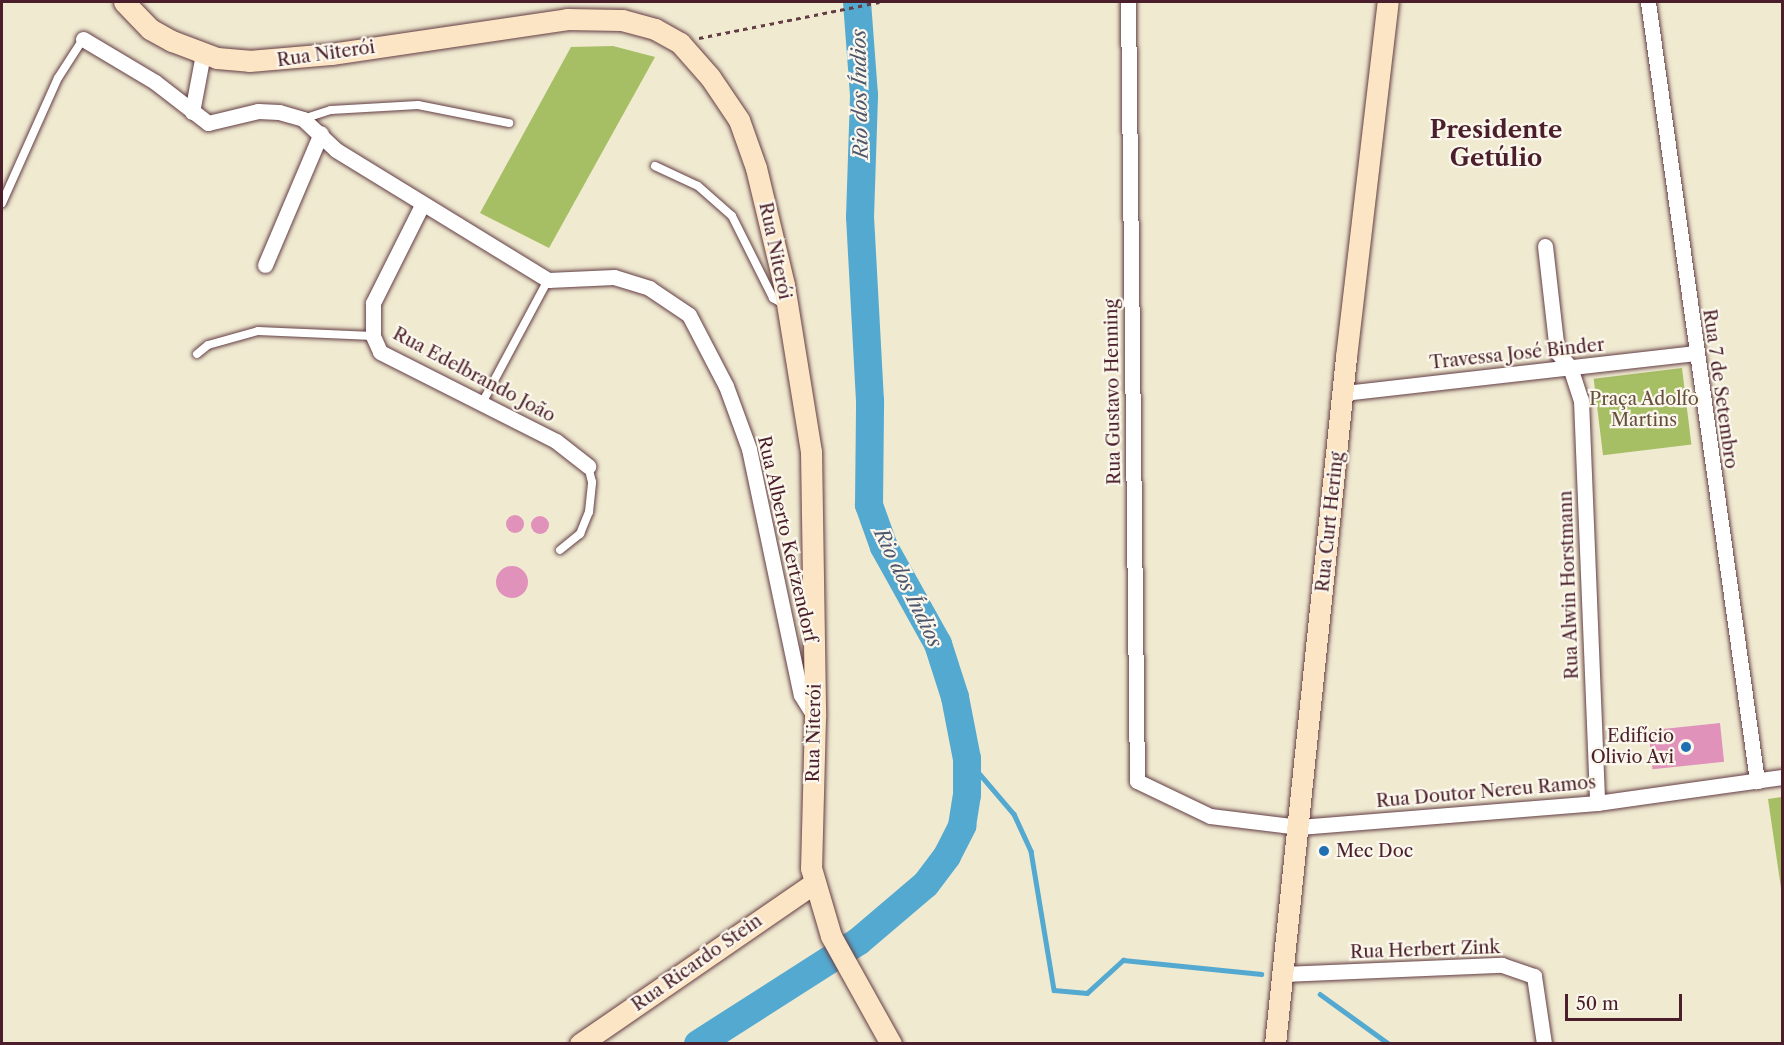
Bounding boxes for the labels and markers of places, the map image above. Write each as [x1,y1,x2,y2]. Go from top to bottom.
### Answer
place label: Edifício Olivio Avi [1590,726,1674,768]
marker: Edifício Olivio Avi [1679,740,1693,754]
place label: Mec Doc [1336,840,1413,862]
marker: Mec Doc [1317,844,1331,858]

